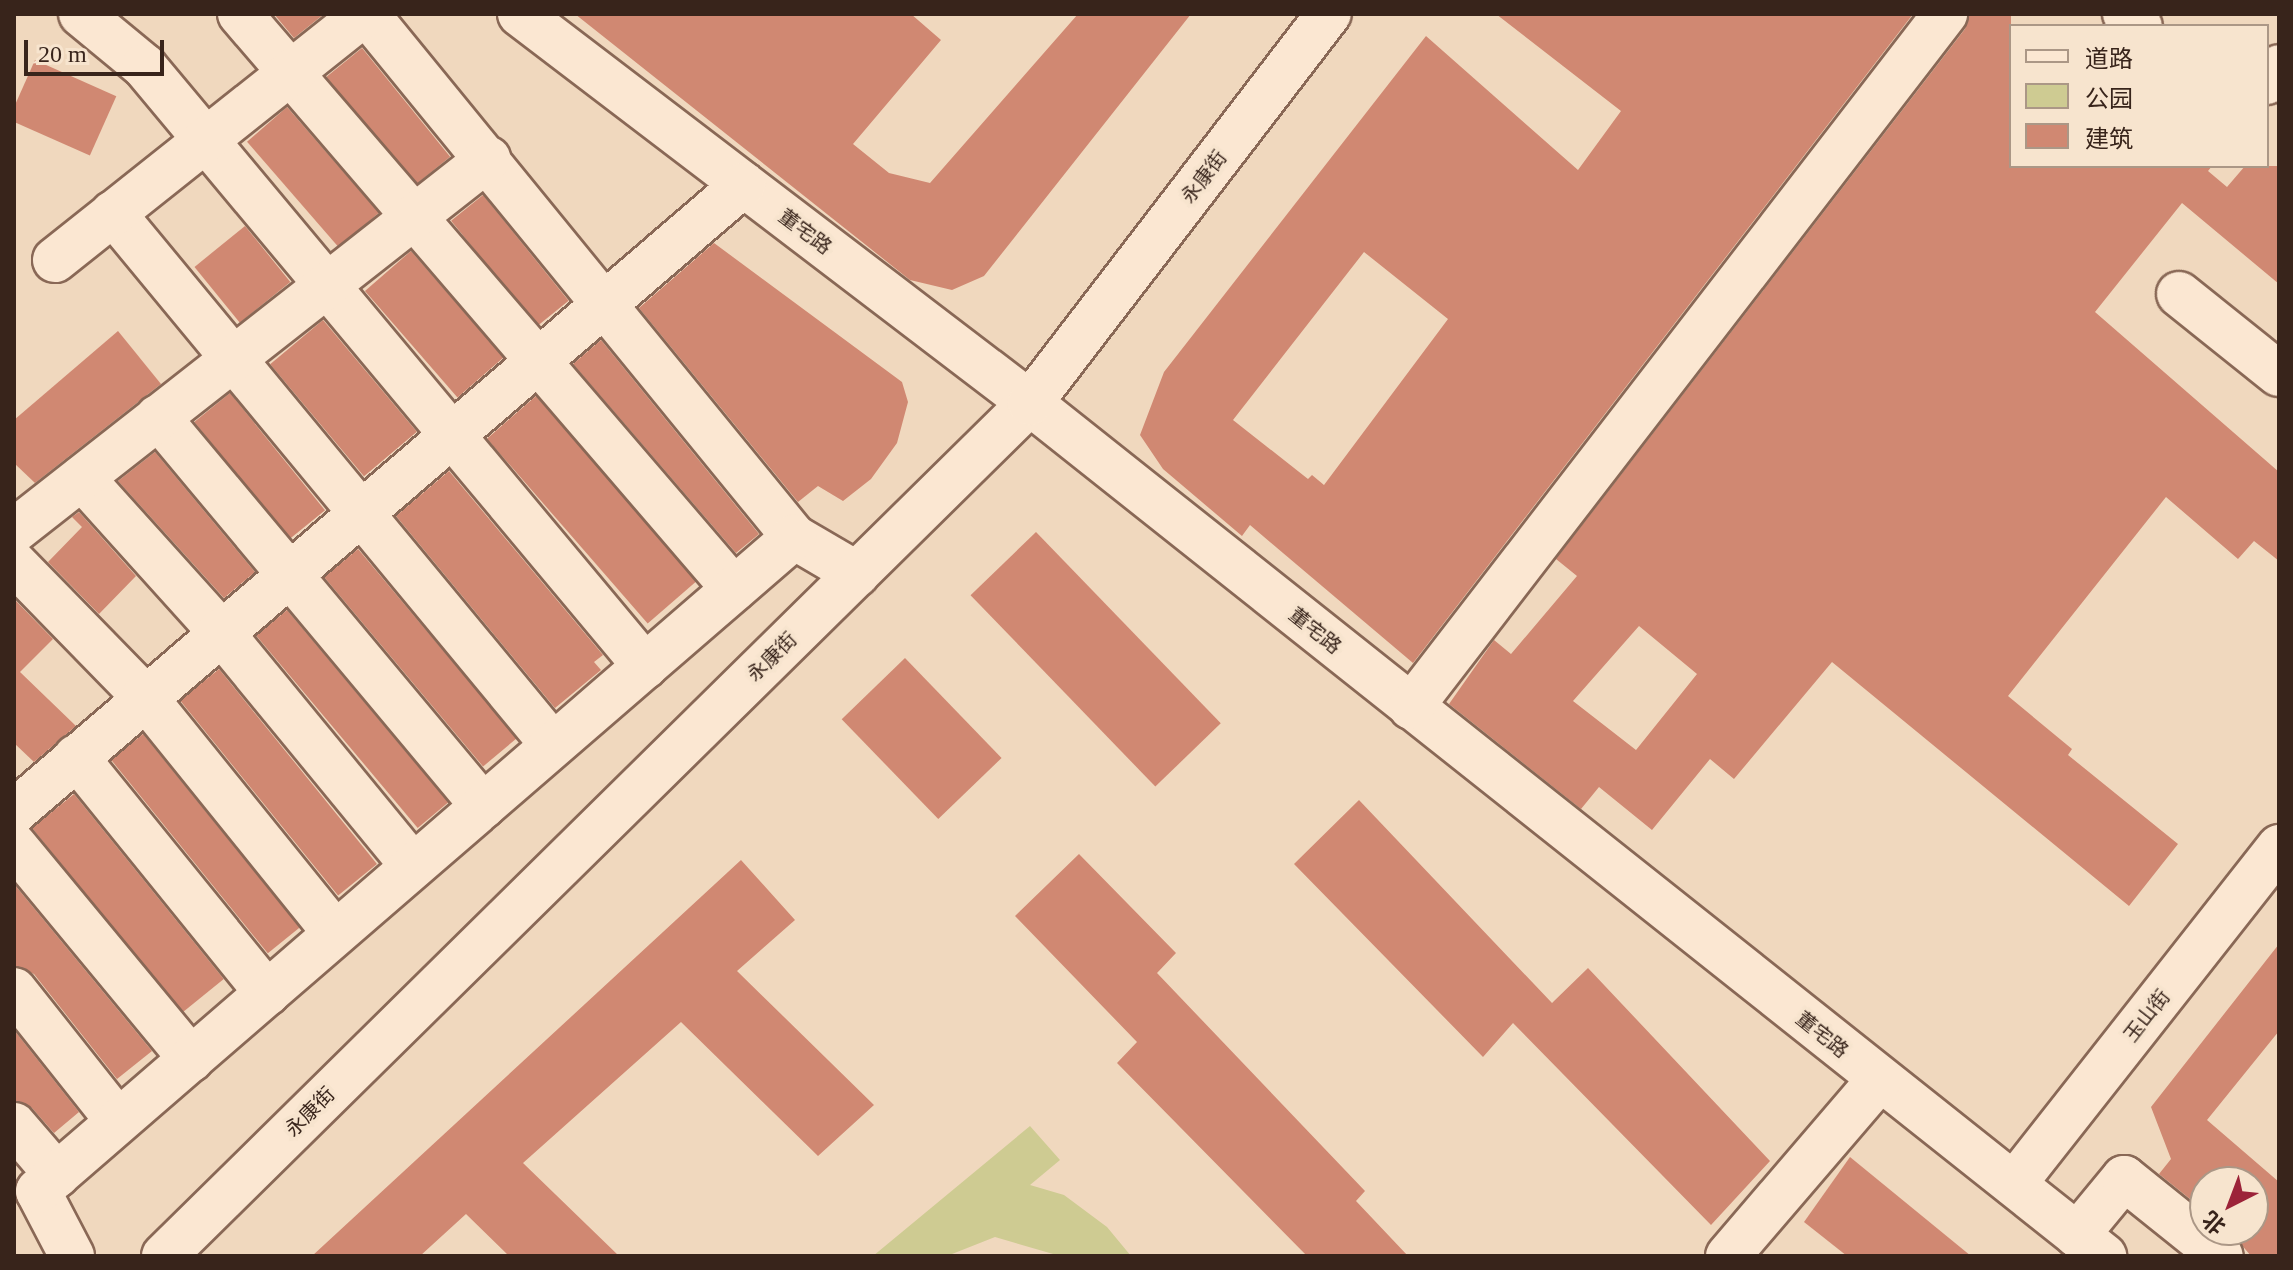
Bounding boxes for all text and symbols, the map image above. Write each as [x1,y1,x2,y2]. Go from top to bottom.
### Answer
scale bar [28,24,168,74]
legend [2009,24,2269,168]
text: 20 m [38,41,87,67]
text: 道路 [2085,46,2133,72]
text: 公园 [2085,86,2133,112]
text: 建筑 [2085,126,2133,152]
street label: 永康街 [1176,146,1232,208]
street label: 董宅路 [774,204,836,260]
street label: 董宅路 [1284,603,1346,659]
street label: 永康街 [742,627,802,687]
street label: 玉山街 [2119,985,2175,1047]
street label: 董宅路 [1791,1007,1853,1063]
street label: 永康街 [280,1082,340,1142]
north arrow [2189,1166,2269,1246]
text: 北 [2197,1206,2230,1239]

